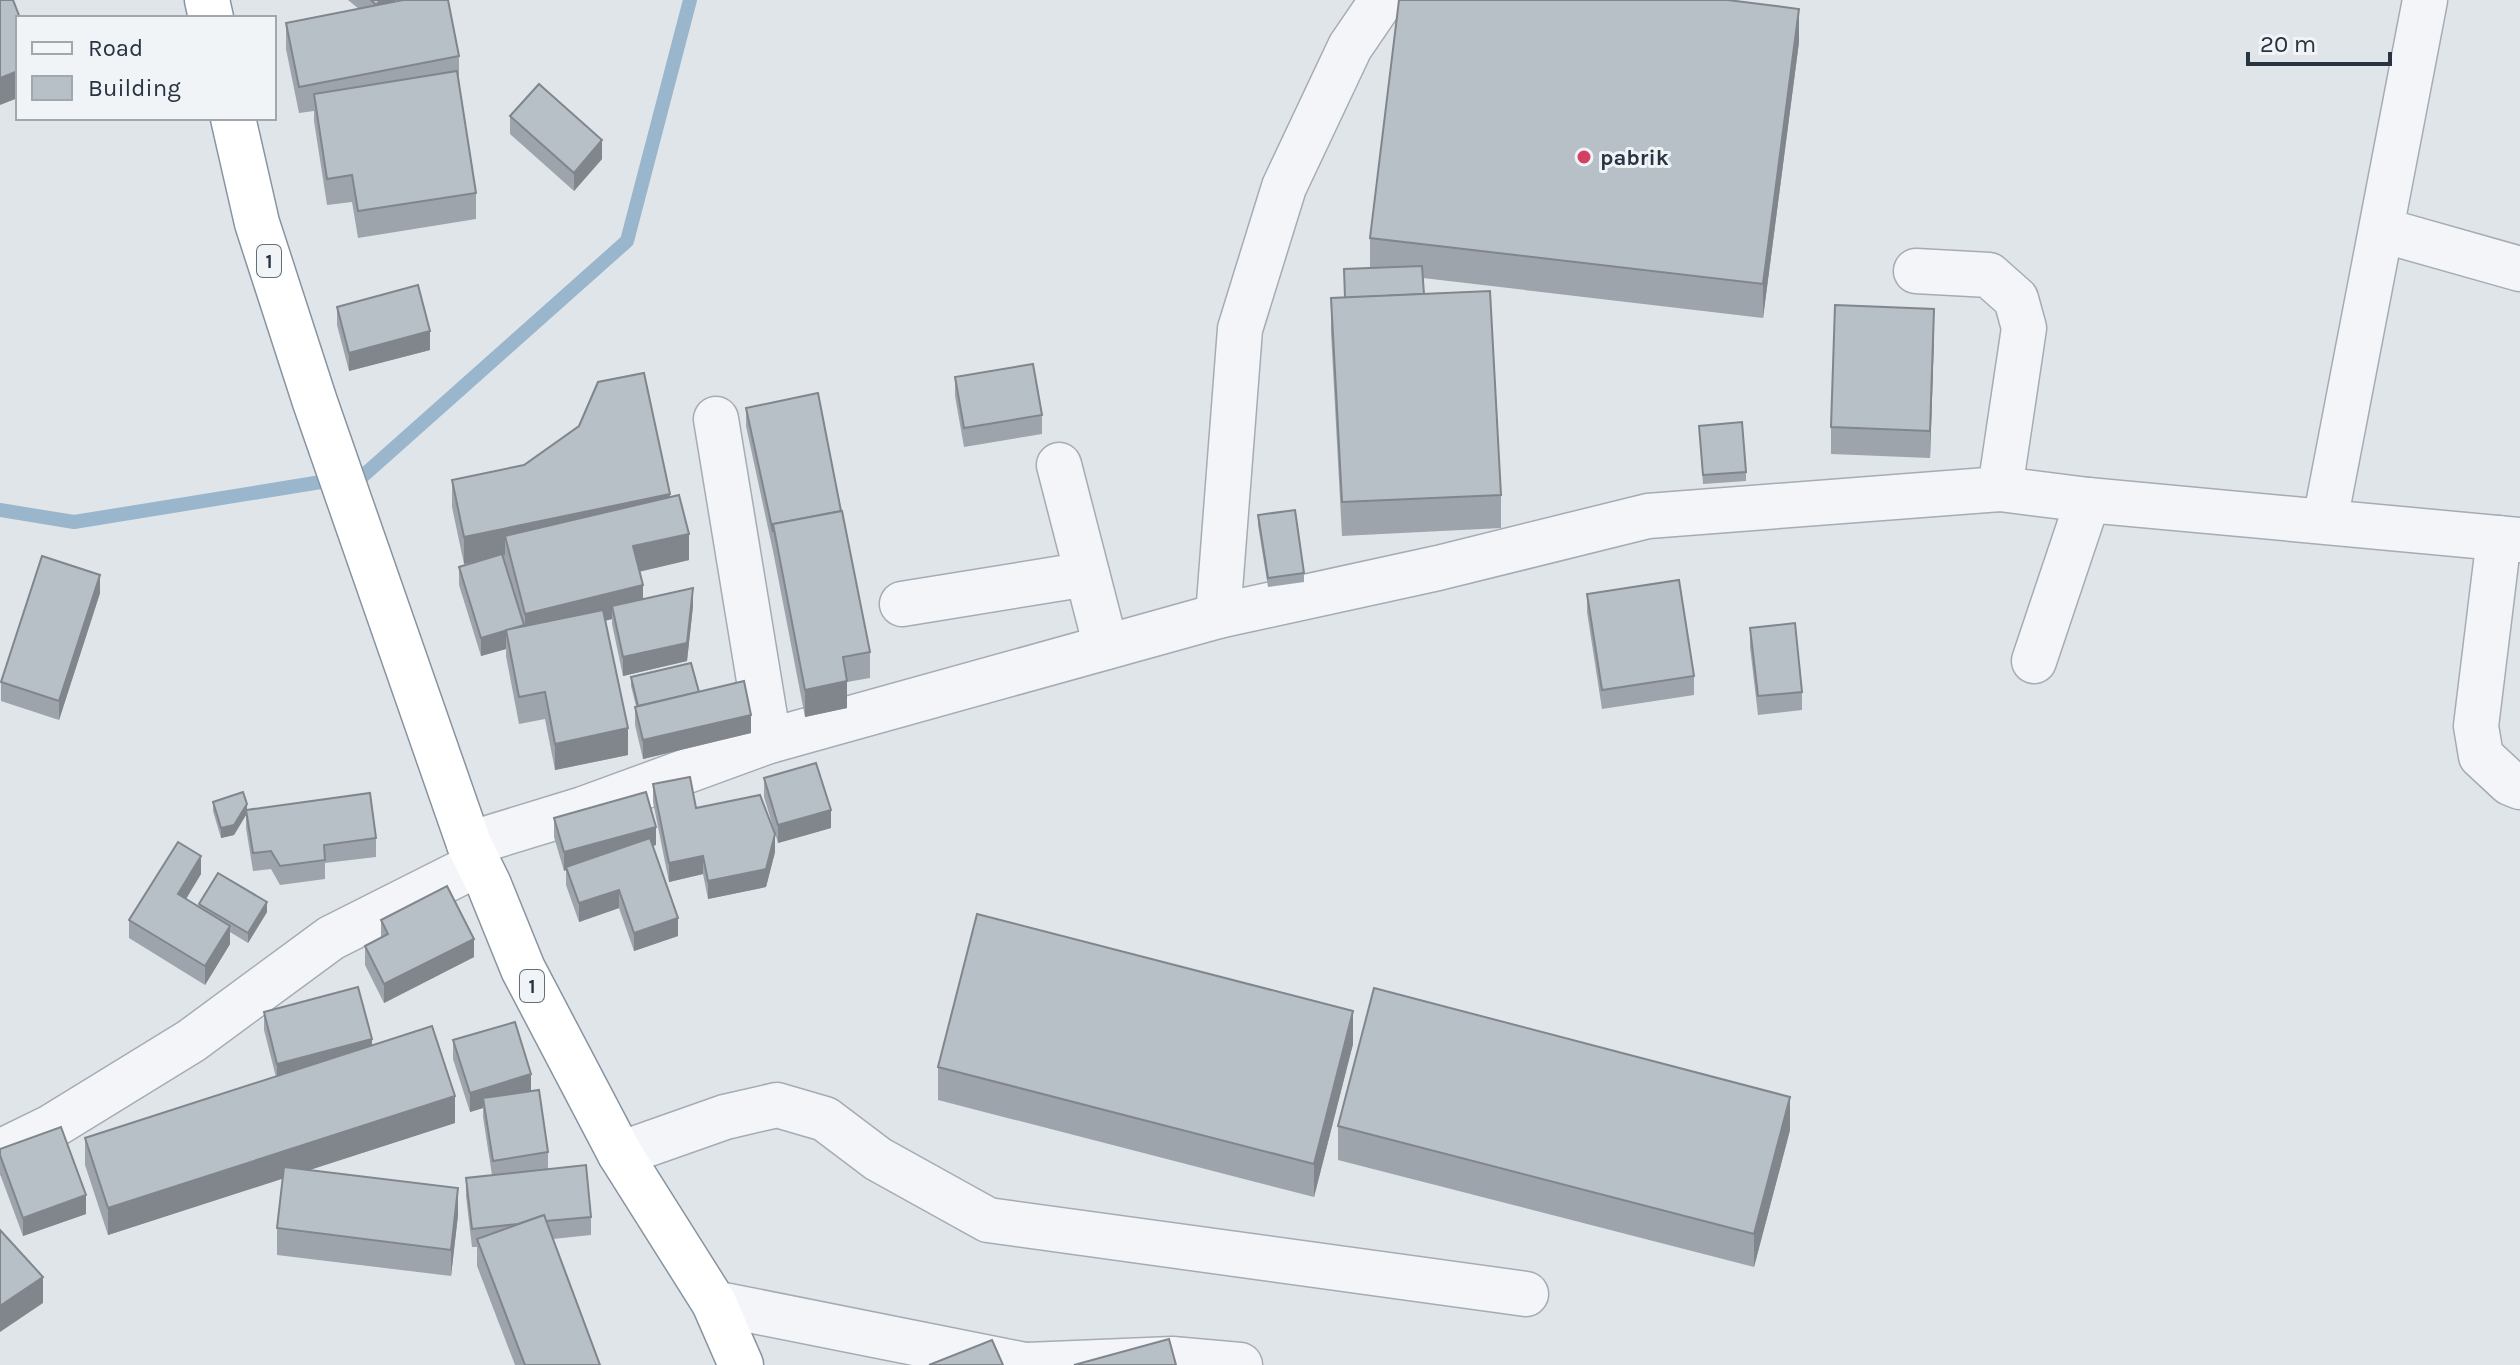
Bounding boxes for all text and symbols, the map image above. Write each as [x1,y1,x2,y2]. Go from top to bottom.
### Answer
legend [16,16,276,120]
scale bar [2248,16,2390,66]
text: 20 m [2260,30,2316,58]
text: Road [88,34,143,62]
text: Building [88,74,181,102]
place label: pabrik [1600,145,1669,171]
marker: pabrik [1575,148,1593,166]
road number: 1 [257,245,281,277]
road number: 1 [520,970,544,1002]

